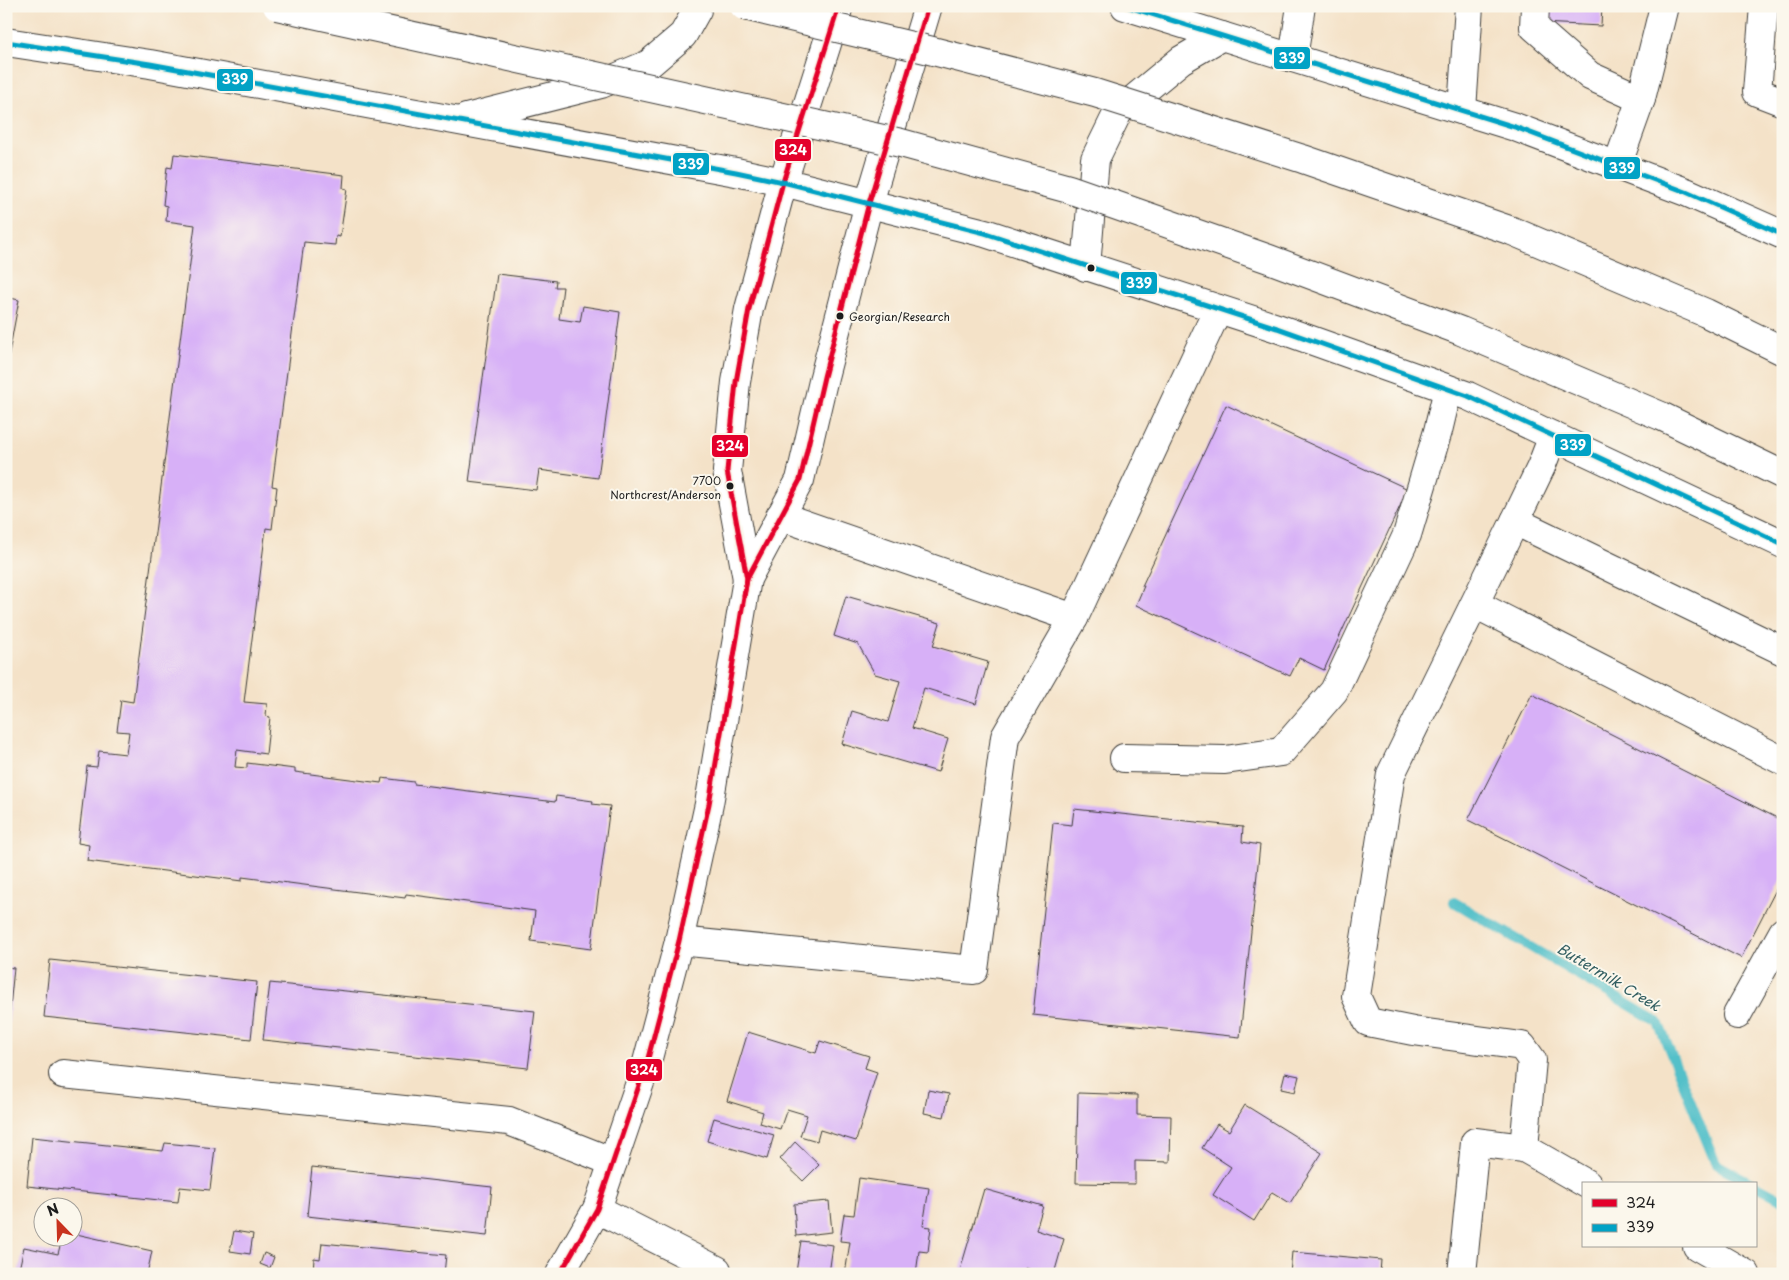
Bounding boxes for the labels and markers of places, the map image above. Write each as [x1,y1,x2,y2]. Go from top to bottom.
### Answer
unlabelled marker [1086,263,1096,273]
place label: Georgian/Research [849,308,950,325]
marker: Georgian/Research [835,311,845,321]
place label: 7700 Northcrest/Anderson [610,472,721,503]
marker: 7700 Northcrest/Anderson [725,481,735,491]

